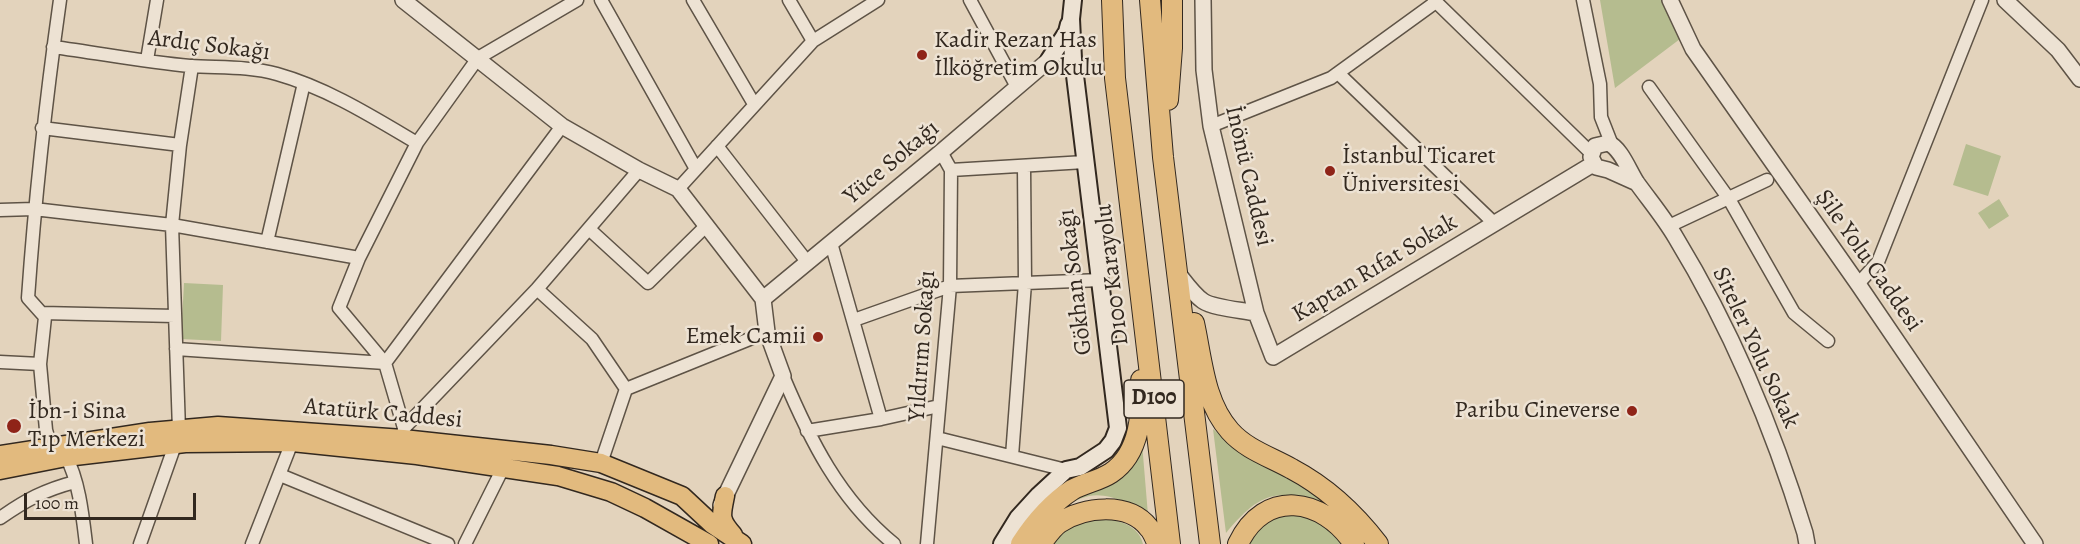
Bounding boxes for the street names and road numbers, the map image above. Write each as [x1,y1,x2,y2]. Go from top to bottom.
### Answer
street label: Ardıç Sokağı [146,24,272,68]
street label: İnönü Caddesi [1218,103,1278,249]
street label: Yüce Sokağı [838,115,946,211]
street label: Şile Yolu Caddesi [1808,184,1928,338]
street label: D100 Karayolu [1090,203,1136,347]
street label: Gökhan Sokağı [1053,207,1099,357]
street label: Kaptan Rıfat Sokak [1287,208,1463,330]
street label: Siteler Yolu Sokak [1705,263,1805,433]
street label: Yıldırım Sokağı [903,269,943,423]
road number: D100 [1124,380,1184,418]
street label: Atatürk Caddesi [303,393,463,435]

